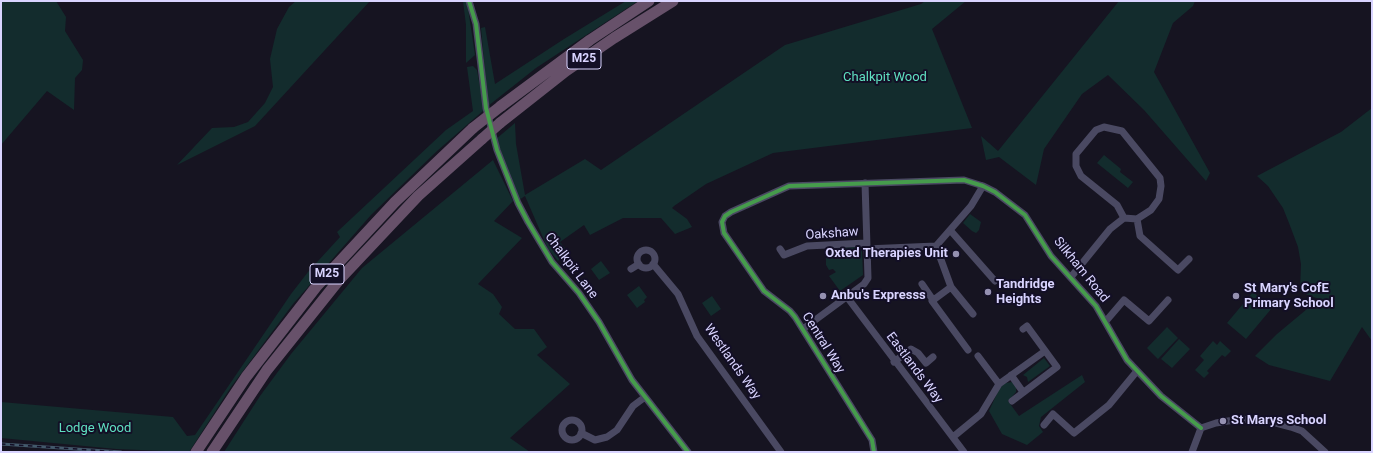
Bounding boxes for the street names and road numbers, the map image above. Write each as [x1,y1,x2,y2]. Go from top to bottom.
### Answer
road number: M25 [567,49,601,69]
street label: Oakshaw [805,224,859,244]
street label: Chalkpit Lane [541,230,601,302]
street label: Silkham Road [1050,234,1112,306]
road number: M25 [310,264,344,284]
street label: Central Way [798,310,848,376]
street label: Westlands Way [700,321,764,403]
street label: Eastlands Way [882,330,946,406]

